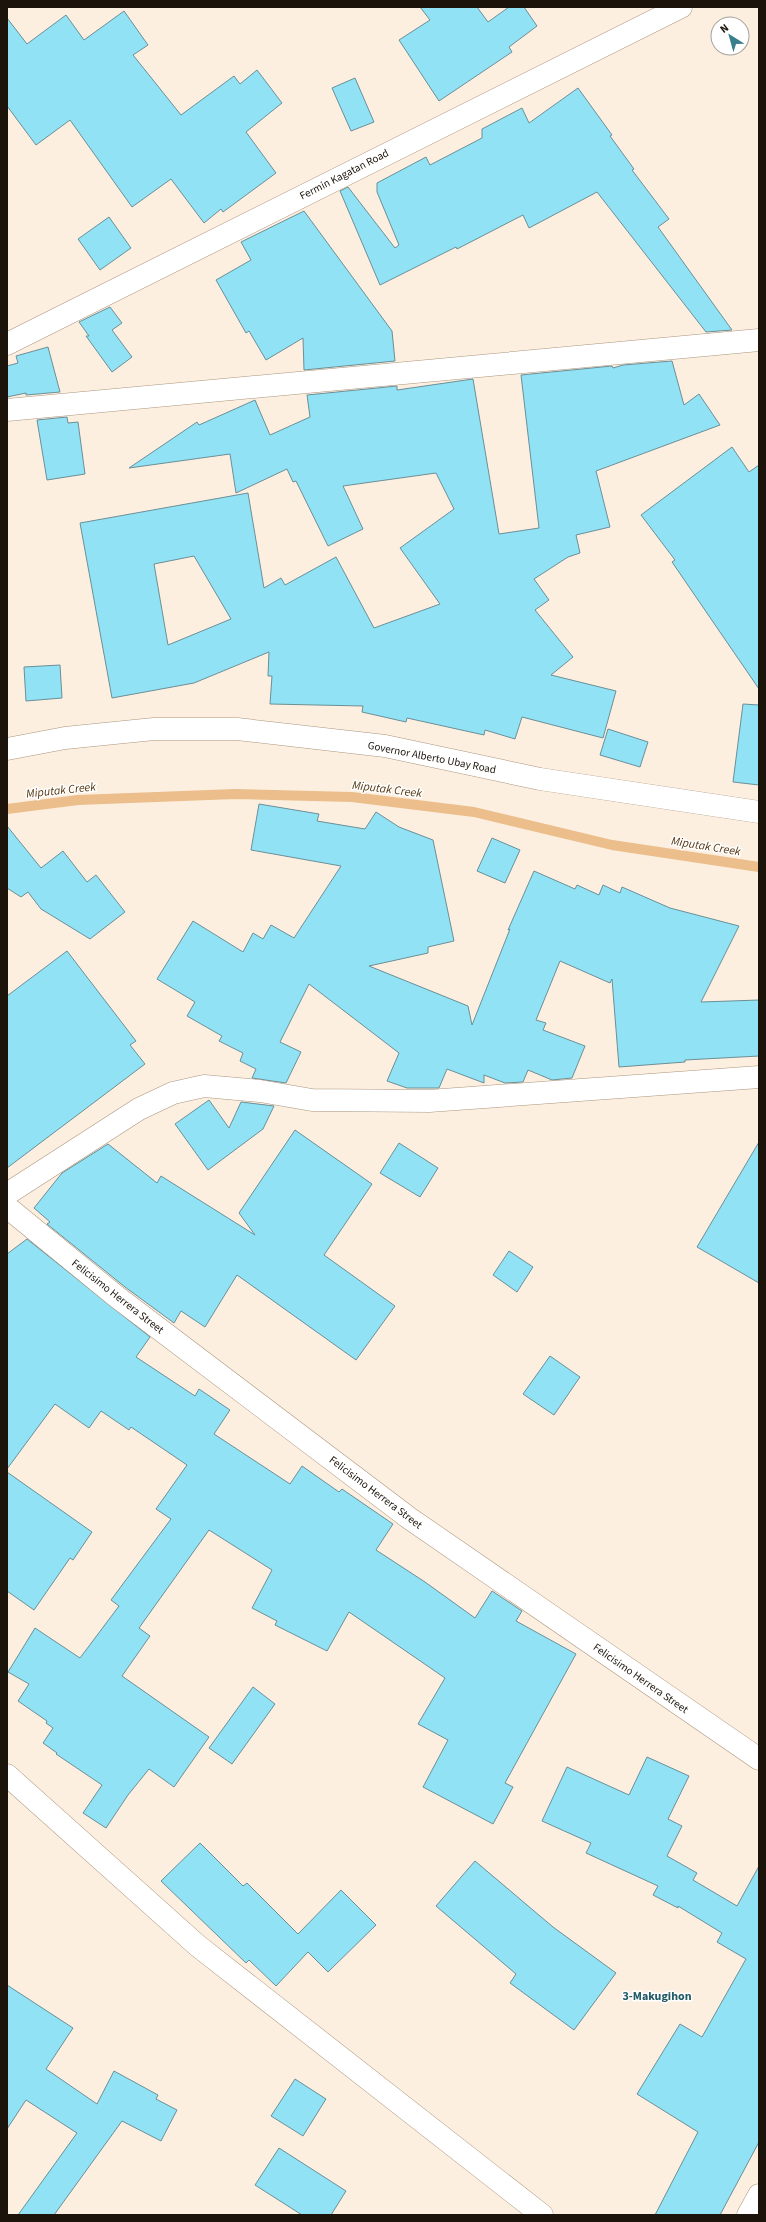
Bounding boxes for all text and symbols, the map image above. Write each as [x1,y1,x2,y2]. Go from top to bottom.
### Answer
north arrow [710,16,750,56]
text: N [717,20,732,37]
street label: Fermin Kagatan Road [297,145,391,203]
street label: Governor Alberto Ubay Road [366,738,497,777]
water label: Miputak Creek [351,777,423,802]
water label: Miputak Creek [25,778,97,803]
water label: Miputak Creek [670,833,742,860]
street label: Felicisimo Herrera Street [69,1256,167,1337]
street label: Felicisimo Herrera Street [326,1452,426,1533]
street label: Felicisimo Herrera Street [590,1640,692,1717]
district label: 3-Makugihon [622,1988,692,2005]

